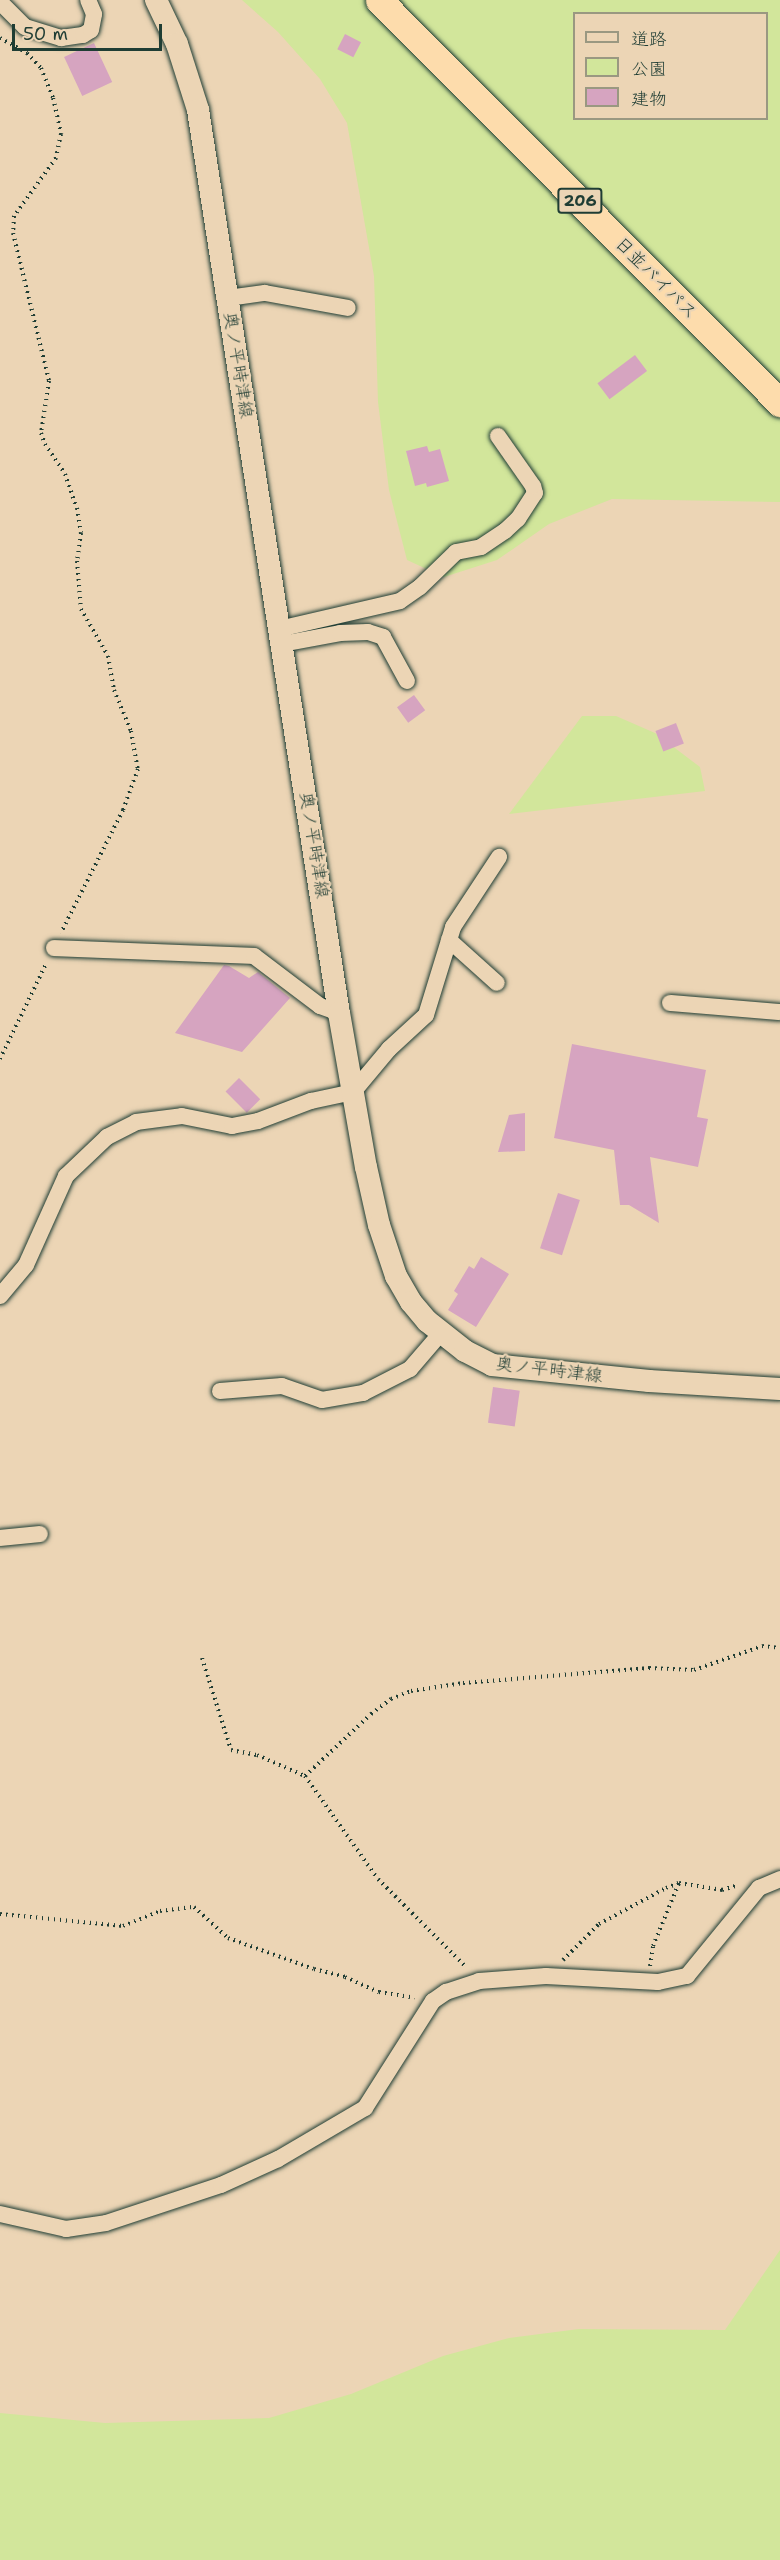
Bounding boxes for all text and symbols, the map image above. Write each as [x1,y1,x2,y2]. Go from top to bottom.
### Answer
scale bar [15,12,165,50]
legend [573,12,768,120]
text: 50 m [23,22,68,46]
text: 道路 [631,27,667,51]
text: 公園 [631,57,667,81]
text: 建物 [631,87,667,111]
road number: 206 [556,188,604,214]
street label: 日並バイパス [610,232,702,324]
street label: 奥ノ平時津線 [219,310,257,420]
street label: 奥ノ平時津線 [295,790,333,900]
street label: 奥ノ平時津線 [494,1353,604,1387]

